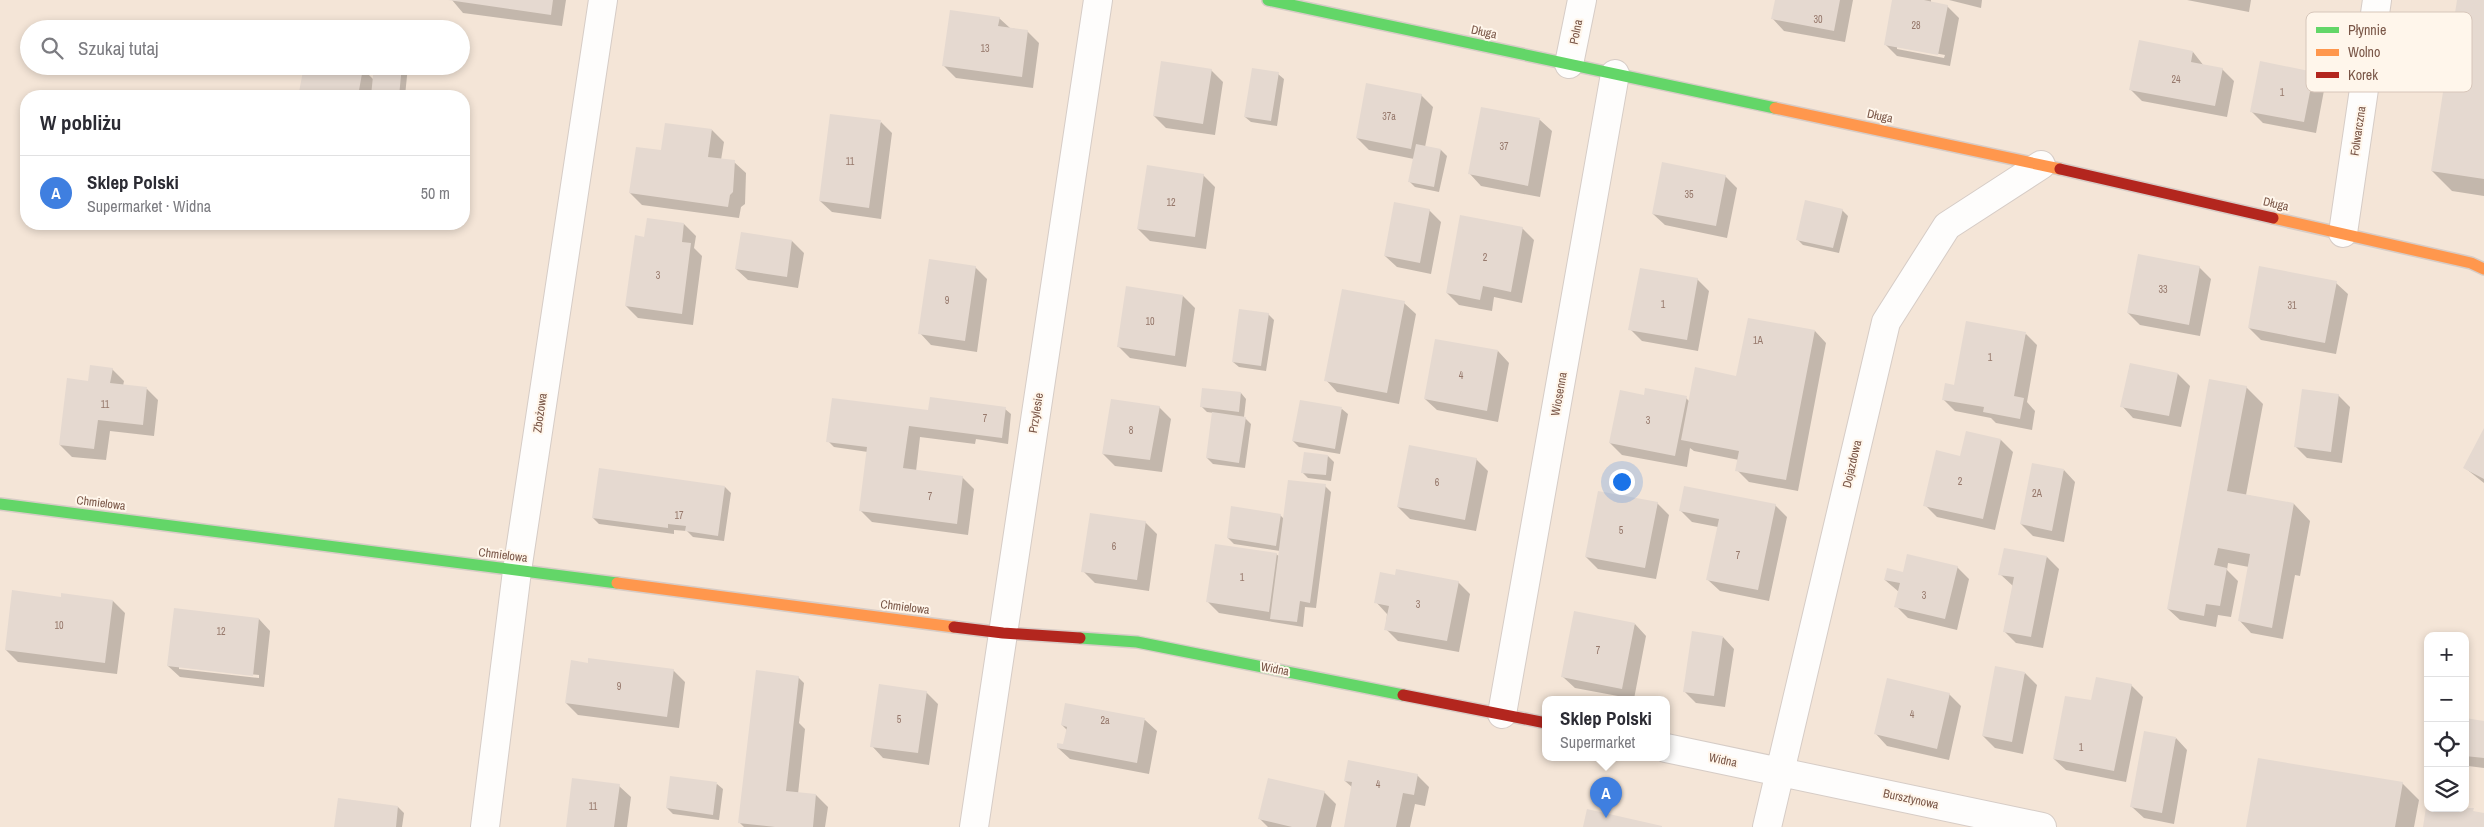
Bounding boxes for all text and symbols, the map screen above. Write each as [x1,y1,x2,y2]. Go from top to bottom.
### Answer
legend [2306,12,2472,92]
house number: 30 [1813,13,1823,26]
street label: Polna [1566,18,1586,46]
house number: 28 [1911,19,1921,32]
search box [20,20,470,75]
text: Płynnie [2348,21,2386,39]
street label: Długa [1470,22,1499,43]
icon: search [38,34,66,62]
text: Szukaj tutaj [78,35,159,61]
house number: 13 [980,42,990,55]
text: Wolno [2348,43,2380,61]
text: Korek [2348,66,2378,84]
house number: 24 [2171,73,2181,86]
house number: 1 [2280,86,2285,99]
street label: Folwarczna [2347,105,2369,157]
street label: Długa [1866,106,1895,127]
text: W pobliżu [40,108,121,137]
house number: 37a [1382,110,1396,123]
house number: 37 [1499,140,1509,153]
house number: 11 [846,155,855,168]
text: Sklep Polski [87,169,179,195]
text: A [51,182,61,204]
text: 50 m [421,182,450,204]
house number: 35 [1684,188,1694,201]
street label: Długa [2262,193,2291,215]
text: Supermarket · Widna [87,195,211,217]
house number: 12 [1166,196,1176,209]
house number: 2 [1483,251,1488,264]
house number: 3 [656,269,661,282]
house number: 33 [2158,283,2168,296]
house number: 9 [945,294,950,307]
house number: 1 [1661,298,1666,311]
house number: 31 [2287,299,2297,312]
house number: 10 [1145,315,1155,328]
house number: 1A [1753,334,1764,347]
house number: 1 [1988,351,1993,364]
house number: 4 [1459,369,1464,382]
street label: Wiosenna [1547,370,1571,417]
street label: Zbożowa [529,392,551,434]
street label: Przylesie [1025,392,1047,434]
house number: 11 [101,398,110,411]
house number: 7 [983,412,988,425]
house number: 3 [1646,414,1651,427]
house number: 8 [1129,424,1134,437]
street label: Dojazdowa [1839,438,1865,490]
your location [1609,469,1635,495]
house number: 2 [1958,475,1963,488]
house number: 6 [1435,476,1440,489]
house number: 2A [2032,487,2043,500]
house number: 7 [928,490,933,503]
street label: Chmielowa [76,492,127,514]
house number: 17 [674,509,684,522]
house number: 5 [1619,524,1624,537]
house number: 6 [1112,540,1117,553]
street label: Chmielowa [478,544,529,566]
house number: 7 [1736,549,1741,562]
house number: 1 [1240,571,1245,584]
house number: 3 [1922,589,1927,602]
street label: Chmielowa [880,596,931,618]
house number: 3 [1416,598,1421,611]
house number: 10 [54,619,64,632]
house number: 12 [216,625,226,638]
map controls [2424,632,2469,812]
button: + [2424,632,2469,677]
house number: 7 [1596,644,1601,657]
street label: Widna [1260,658,1291,680]
button: − [2424,677,2469,722]
house number: 9 [617,680,622,693]
popup [1542,696,1670,761]
text: Sklep Polski [1560,705,1652,731]
house number: 4 [1910,708,1915,721]
house number: 5 [897,713,902,726]
house number: 2a [1100,714,1110,727]
button: locate [2424,722,2469,767]
text: Supermarket [1560,731,1635,753]
house number: 1 [2079,741,2084,754]
street label: Widna [1707,749,1739,771]
button: layers [2424,767,2469,812]
pin: A [1590,777,1622,818]
house number: 4 [1376,778,1381,791]
street label: Bursztynowa [1882,785,1941,813]
house number: 11 [589,800,598,813]

